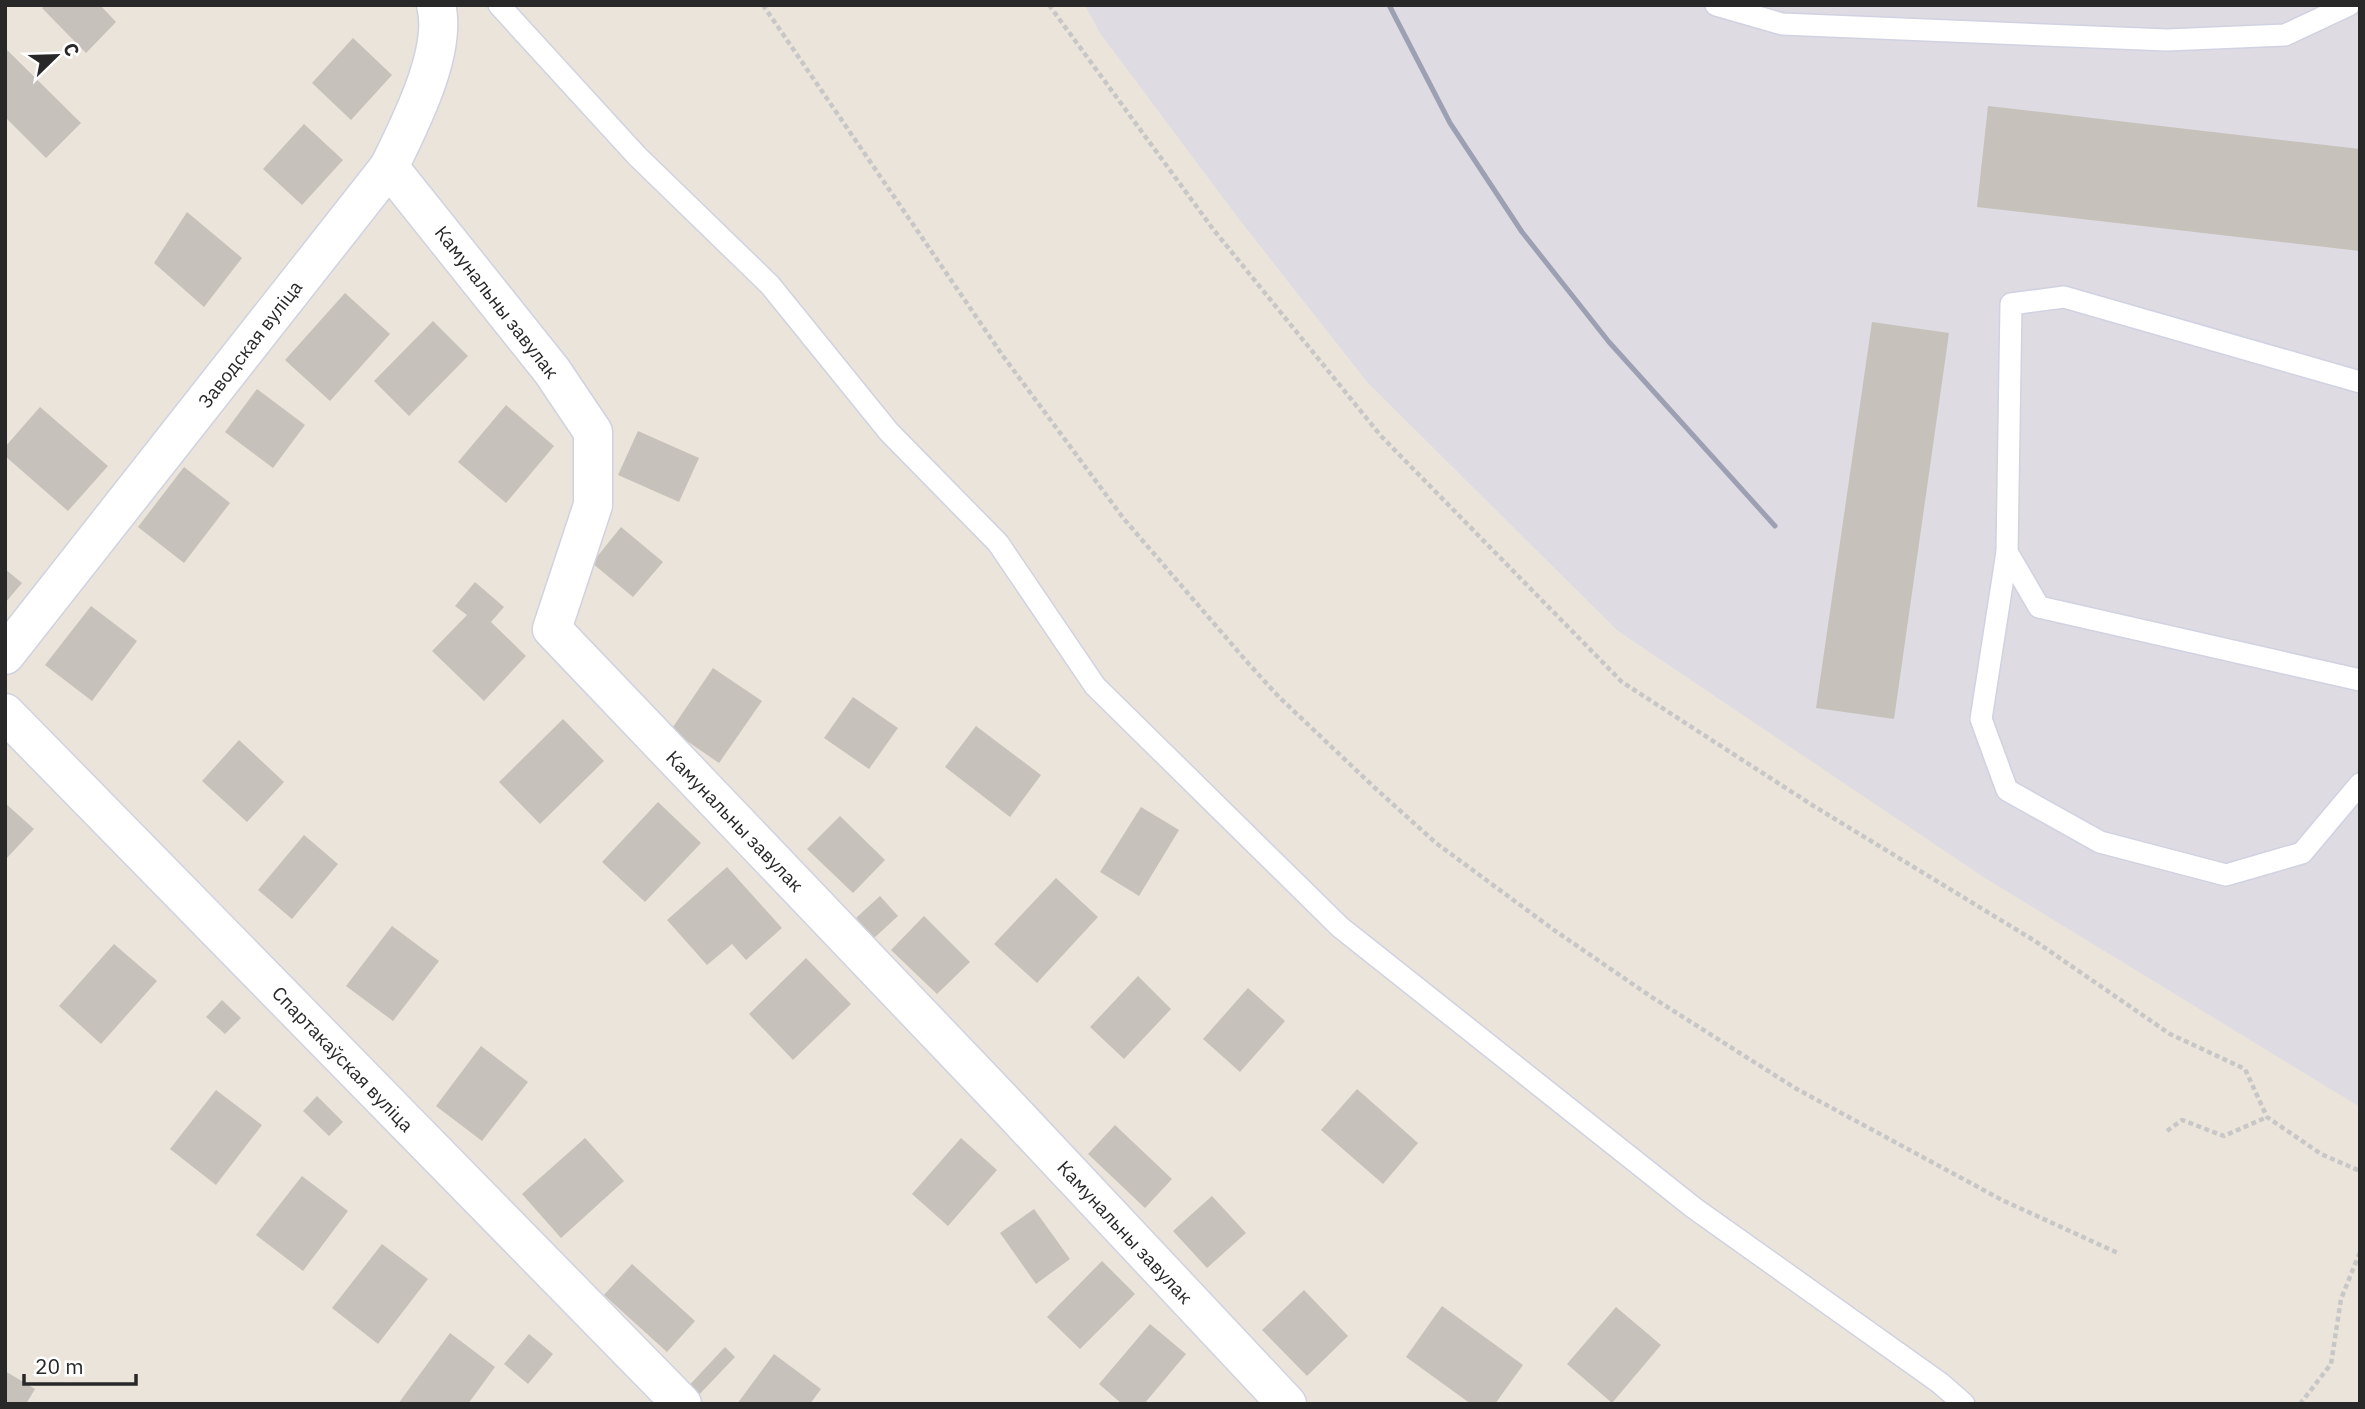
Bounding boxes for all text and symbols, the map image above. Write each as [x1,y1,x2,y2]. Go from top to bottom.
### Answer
north arrow [21,21,91,91]
text: С [58,39,85,60]
street label: Камунальны завулак [430,221,564,383]
street label: Заводская вуліца [193,275,307,413]
street label: Камунальны завулак [661,745,809,897]
street label: Спартакаўская вуліца [267,981,419,1137]
street label: Камунальны завулак [1052,1155,1198,1309]
scale bar [24,1342,136,1386]
text: 20 m [35,1352,84,1380]

